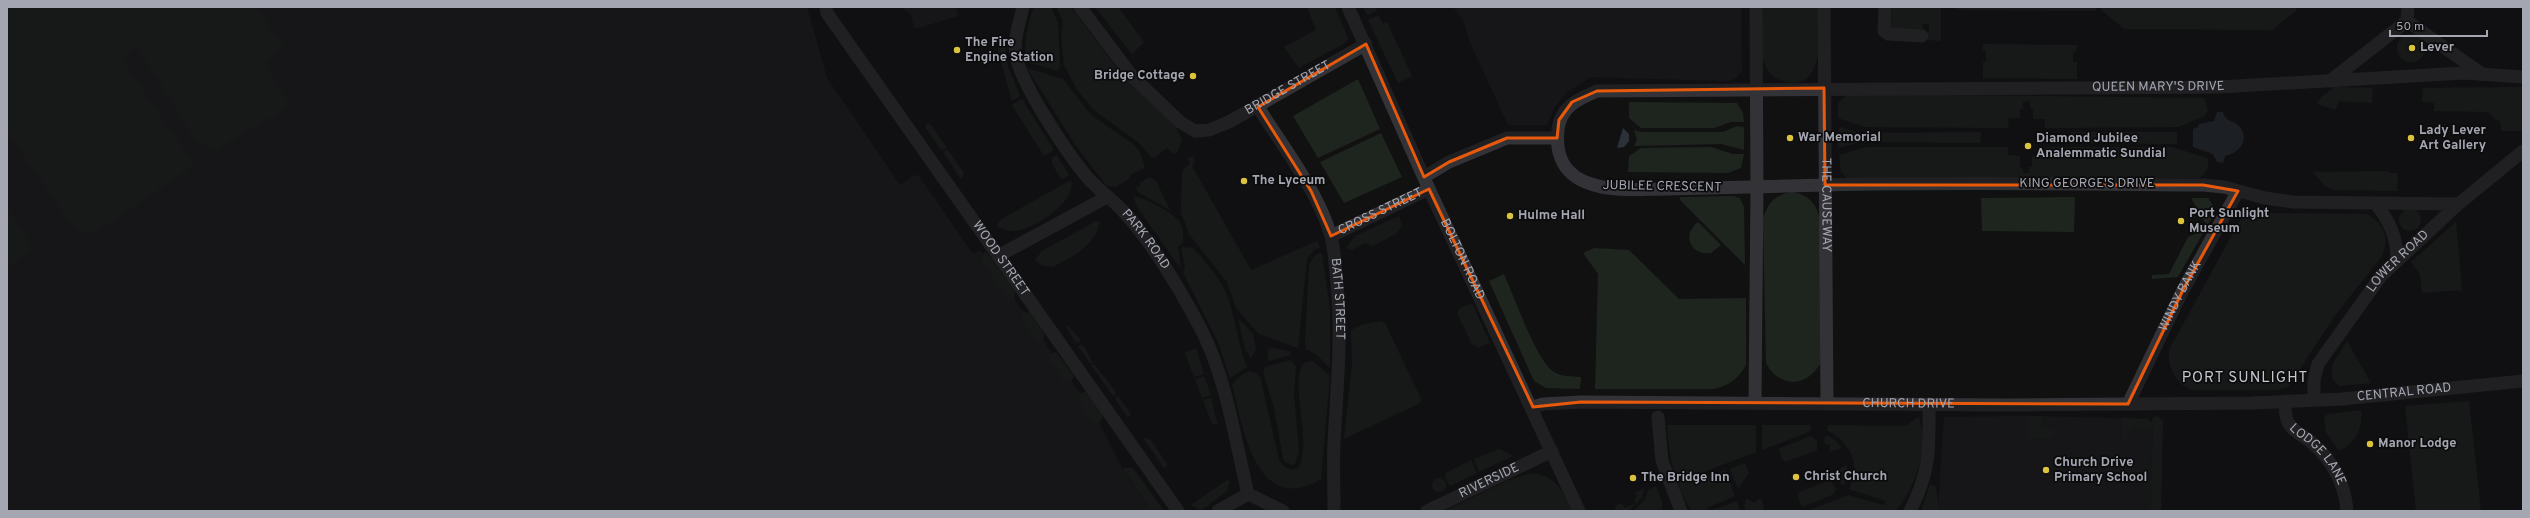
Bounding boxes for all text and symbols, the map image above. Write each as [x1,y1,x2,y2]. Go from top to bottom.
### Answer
scale bar [2390,12,2487,38]
text: 50 m [2396,19,2424,35]
place label: The Fire Engine Station [965,35,1054,66]
place label: Lever [2420,40,2455,56]
marker: Lever [2407,43,2417,53]
marker: The Fire Engine Station [952,45,962,55]
street label: BRIDGE STREET [1242,58,1334,119]
place label: Bridge Cottage [1094,68,1185,84]
marker: Bridge Cottage [1188,71,1198,81]
street label: QUEEN MARY'S DRIVE [2092,79,2225,96]
place label: Lady Lever Art Gallery [2419,123,2487,154]
place label: War Memorial [1798,130,1881,146]
place label: Diamond Jubilee Analemmatic Sundial [2036,131,2166,162]
marker: War Memorial [1785,133,1795,143]
marker: Lady Lever Art Gallery [2406,133,2416,143]
marker: Diamond Jubilee Analemmatic Sundial [2023,141,2033,151]
street label: THE CAUSEWAY [1817,158,1834,252]
place label: The Lyceum [1252,173,1325,189]
marker: The Lyceum [1239,176,1249,186]
street label: KING GEORGE'S DRIVE [2019,176,2155,192]
street label: JUBILEE CRESCENT [1602,178,1722,196]
street label: CROSS STREET [1336,185,1425,239]
street label: PARK ROAD [1118,206,1173,273]
place label: Port Sunlight Museum [2189,206,2269,237]
place label: Hulme Hall [1518,208,1585,224]
marker: Hulme Hall [1505,211,1515,221]
street label: BOLTON ROAD [1436,216,1488,303]
marker: Port Sunlight Museum [2176,216,2186,226]
street label: WOOD STREET [968,218,1032,300]
street label: LOWER ROAD [2364,227,2433,296]
street label: BATH STREET [1327,257,1347,340]
street label: WINDY BANK [2156,258,2206,334]
district label: PORT SUNLIGHT [2182,369,2308,388]
street label: CENTRAL ROAD [2356,380,2452,405]
street label: CHURCH DRIVE [1862,396,1955,413]
street label: LODGE LANE [2285,421,2349,488]
place label: Manor Lodge [2378,436,2456,452]
marker: Manor Lodge [2365,439,2375,449]
place label: Church Drive Primary School [2054,455,2147,486]
street label: RIVERSIDE [1457,460,1522,502]
marker: Church Drive Primary School [2041,465,2051,475]
place label: Christ Church [1804,469,1887,485]
place label: The Bridge Inn [1641,470,1730,486]
marker: Christ Church [1791,472,1801,482]
marker: The Bridge Inn [1628,473,1638,483]

